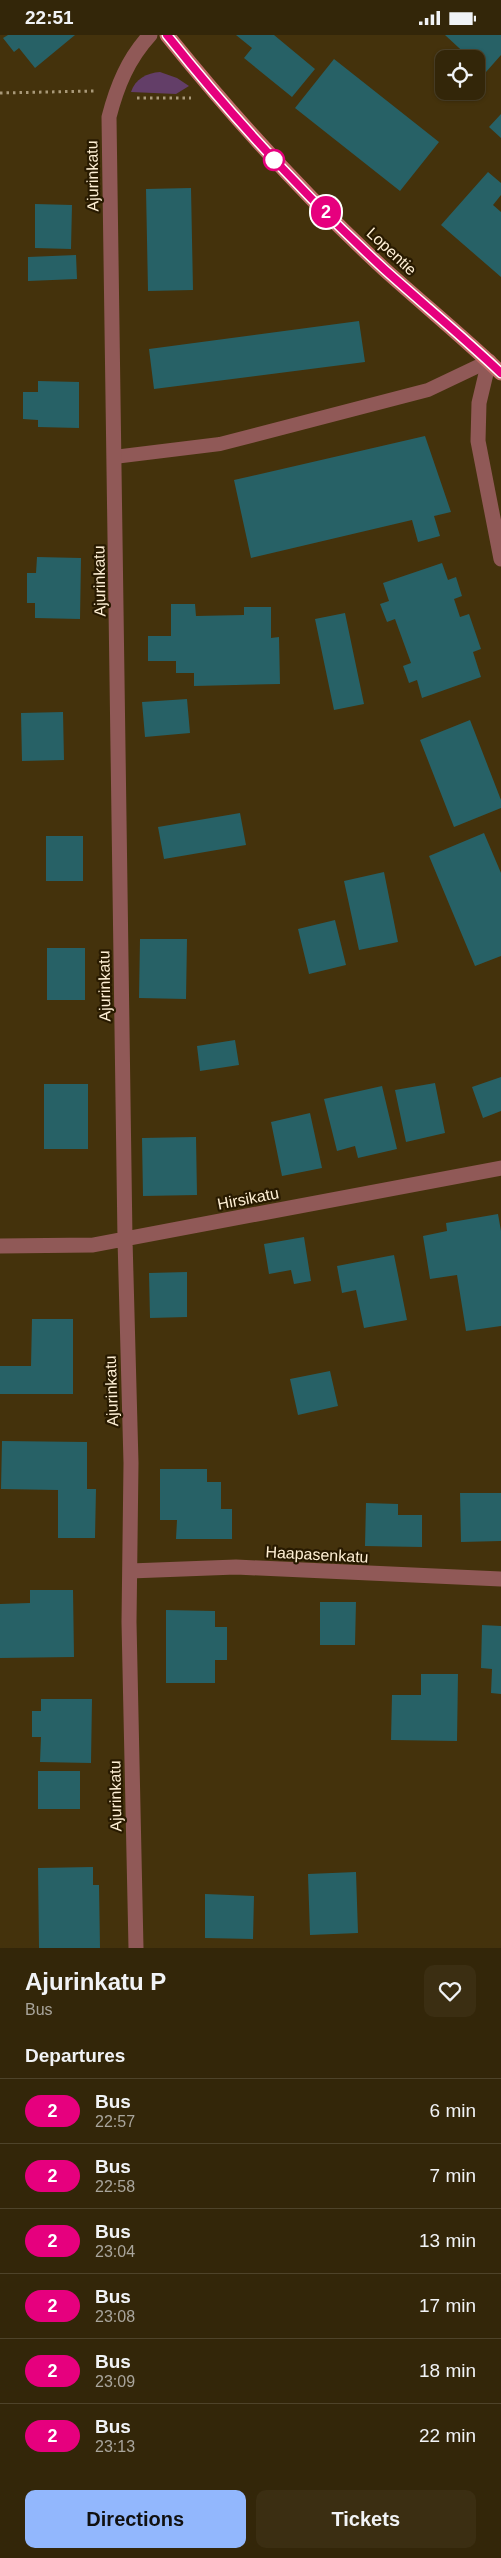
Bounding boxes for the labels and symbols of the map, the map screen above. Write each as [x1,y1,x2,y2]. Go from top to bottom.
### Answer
street label: Ajurinkatu [83,140,102,212]
unlabelled marker [263,149,285,171]
line badge: 2 [310,196,342,228]
street label: Lopentie [363,224,420,279]
street label: Ajurinkatu [90,545,109,617]
street label: Ajurinkatu [95,950,114,1022]
street label: Hirsikatu [216,1184,280,1213]
street label: Ajurinkatu [102,1355,121,1427]
street label: Haapasenkatu [265,1543,369,1566]
street label: Ajurinkatu [106,1760,125,1832]

